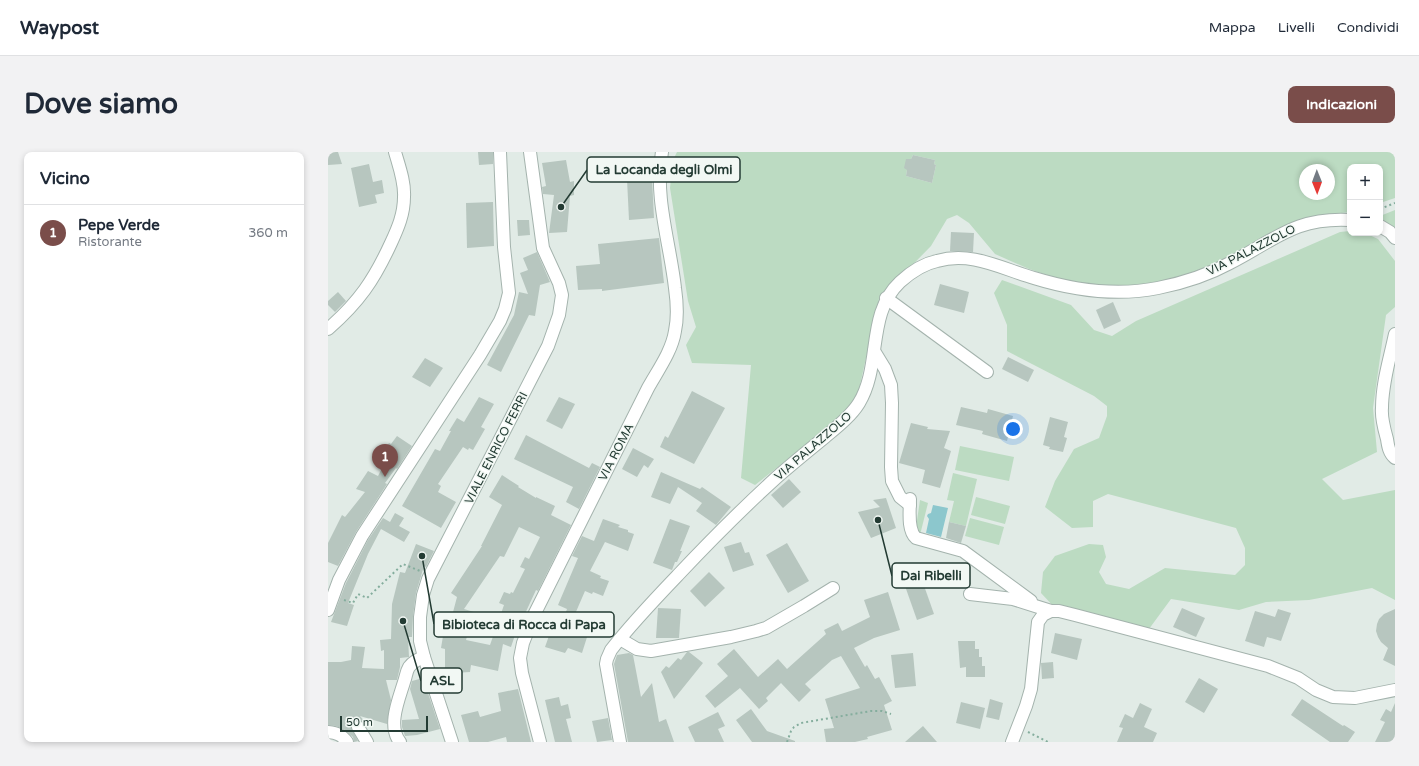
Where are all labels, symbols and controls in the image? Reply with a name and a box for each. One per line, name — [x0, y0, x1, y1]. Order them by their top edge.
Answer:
text: Waypost — [20, 17, 99, 39]
text: Mappa — [1209, 19, 1256, 36]
text: Livelli — [1278, 19, 1315, 36]
text: Condividi — [1337, 19, 1399, 36]
button: Indicazioni — [1288, 86, 1395, 123]
text: Dove siamo — [24, 87, 178, 121]
callout: La Locanda degli Olmi — [587, 157, 740, 182]
text: La Locanda degli Olmi — [595, 162, 733, 178]
north arrow — [1299, 164, 1335, 200]
map controls — [1347, 164, 1383, 236]
button: + — [1347, 164, 1383, 200]
text: Vicino — [40, 168, 90, 189]
button: − — [1347, 200, 1383, 236]
text: Pepe Verde — [78, 216, 160, 234]
street label: VIA PALAZZOLO — [1204, 221, 1298, 278]
text: 1 — [49, 225, 57, 241]
text: 360 m — [248, 225, 288, 241]
text: Ristorante — [78, 234, 142, 250]
street label: VIALE ENRICO FERRI — [462, 390, 530, 506]
street label: VIA PALAZZOLO — [772, 409, 855, 483]
your location — [1003, 419, 1023, 439]
street label: VIA ROMA — [596, 421, 636, 483]
pin: 1 — [372, 444, 398, 477]
callout: Dai Ribelli — [892, 563, 970, 588]
text: Dai Ribelli — [900, 568, 962, 584]
callout: Bibioteca di Rocca di Papa — [434, 612, 614, 637]
text: Bibioteca di Rocca di Papa — [442, 617, 606, 633]
callout: ASL — [421, 668, 462, 693]
text: ASL — [429, 673, 455, 689]
scale bar — [340, 714, 428, 733]
text: 50 m — [346, 716, 373, 729]

